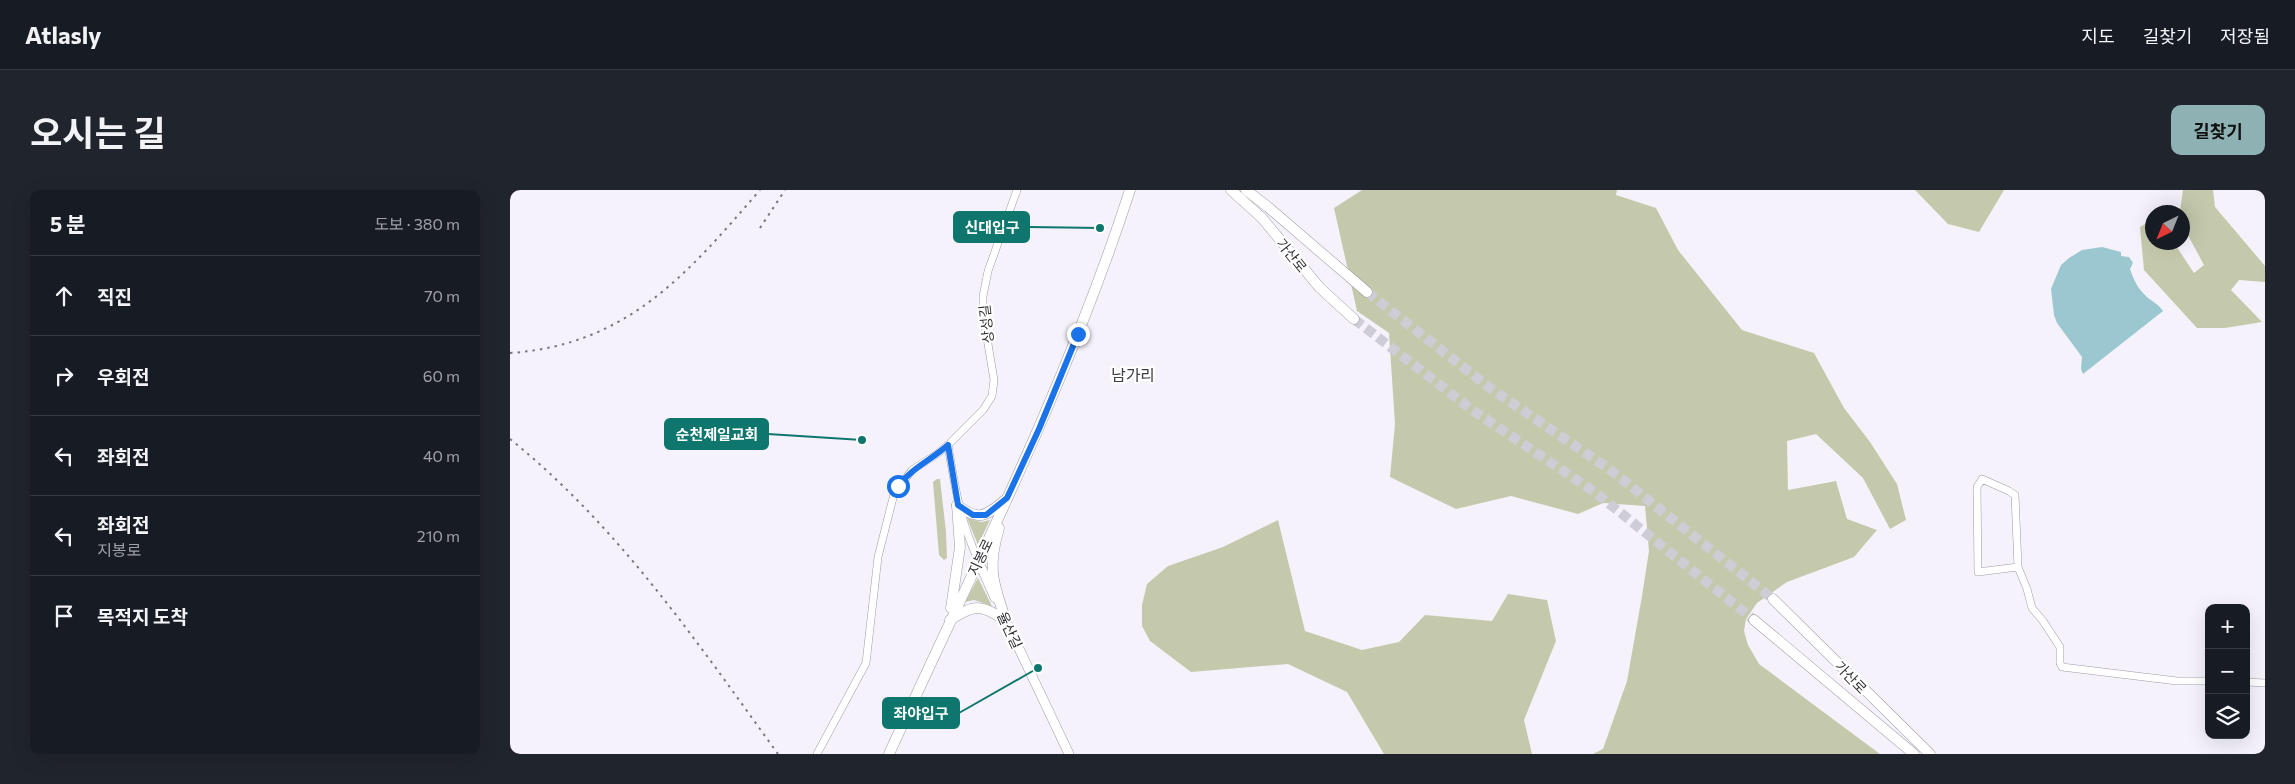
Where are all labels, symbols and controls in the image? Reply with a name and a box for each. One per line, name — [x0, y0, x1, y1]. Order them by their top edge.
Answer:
text: Atlasly — [25, 20, 102, 49]
text: 지도 — [2082, 25, 2115, 47]
text: 길찾기 — [2143, 25, 2192, 47]
text: 저장됨 — [2220, 25, 2270, 47]
button: 길찾기 — [2171, 105, 2265, 155]
text: 오시는 길 — [30, 110, 166, 153]
north arrow — [2145, 205, 2190, 250]
text: 5 분 — [50, 211, 86, 236]
callout: 신대입구 — [954, 212, 1029, 242]
text: 도보 · 380 m — [374, 214, 460, 233]
text: 신대입구 — [964, 218, 1020, 236]
street label: 가산로 — [1273, 235, 1311, 275]
icon: ahead — [50, 282, 78, 310]
text: 직진 — [97, 285, 132, 308]
text: 70 m — [424, 286, 460, 305]
street label: 상성길 — [976, 304, 996, 344]
route end — [1067, 323, 1090, 346]
icon: right — [50, 362, 78, 390]
text: 우회전 — [97, 365, 149, 388]
district label: 남가리 — [1111, 365, 1155, 384]
text: 60 m — [423, 366, 460, 385]
callout: 순천제일교회 — [665, 419, 768, 449]
text: 순천제일교회 — [676, 425, 758, 443]
icon: left — [50, 442, 78, 470]
text: 좌회전 — [97, 445, 149, 468]
text: 40 m — [423, 446, 460, 465]
route start — [887, 475, 910, 498]
text: 좌회전 — [97, 513, 149, 536]
icon: left — [50, 522, 78, 550]
text: 210 m — [417, 526, 460, 545]
street label: 지봉로 — [964, 536, 996, 578]
text: 지봉로 — [97, 540, 141, 559]
icon: arrive — [50, 602, 78, 630]
map controls — [2205, 604, 2250, 739]
button: + — [2205, 604, 2250, 649]
text: 목적지 도착 — [97, 605, 188, 628]
street label: 율산길 — [994, 609, 1026, 651]
button: − — [2205, 649, 2250, 694]
street label: 가산로 — [1831, 657, 1871, 697]
button: layers — [2205, 694, 2250, 739]
callout: 좌야입구 — [883, 698, 959, 728]
text: 좌야입구 — [893, 704, 949, 722]

